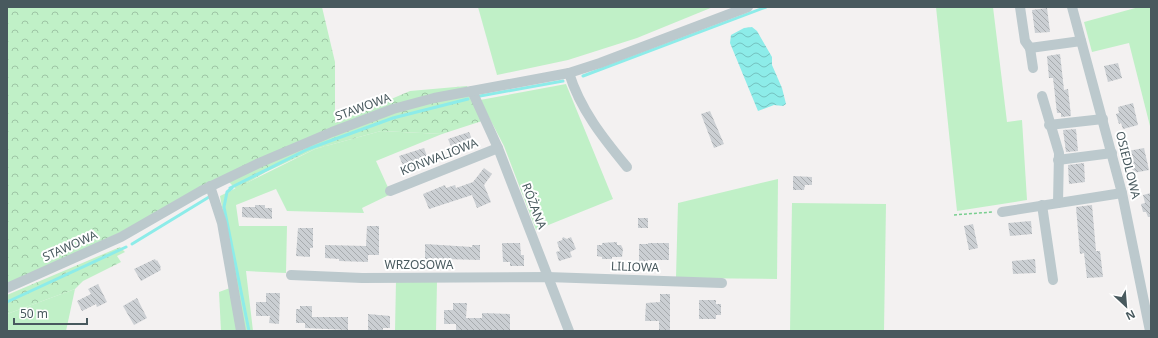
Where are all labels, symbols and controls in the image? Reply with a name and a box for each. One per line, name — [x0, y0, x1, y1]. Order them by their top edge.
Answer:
street label: STAWOWA — [333, 88, 393, 124]
street label: OSIEDLOWA — [1112, 129, 1145, 201]
street label: KONWALIOWA — [397, 134, 480, 179]
street label: RÓŻANA — [518, 180, 551, 232]
street label: STAWOWA — [40, 226, 100, 265]
street label: WRZOSOWA — [385, 256, 454, 273]
street label: LILIOWA — [611, 257, 660, 276]
north arrow — [1106, 286, 1146, 326]
scale bar — [14, 300, 87, 326]
text: 50 m — [20, 305, 48, 322]
text: N — [1123, 307, 1138, 324]

